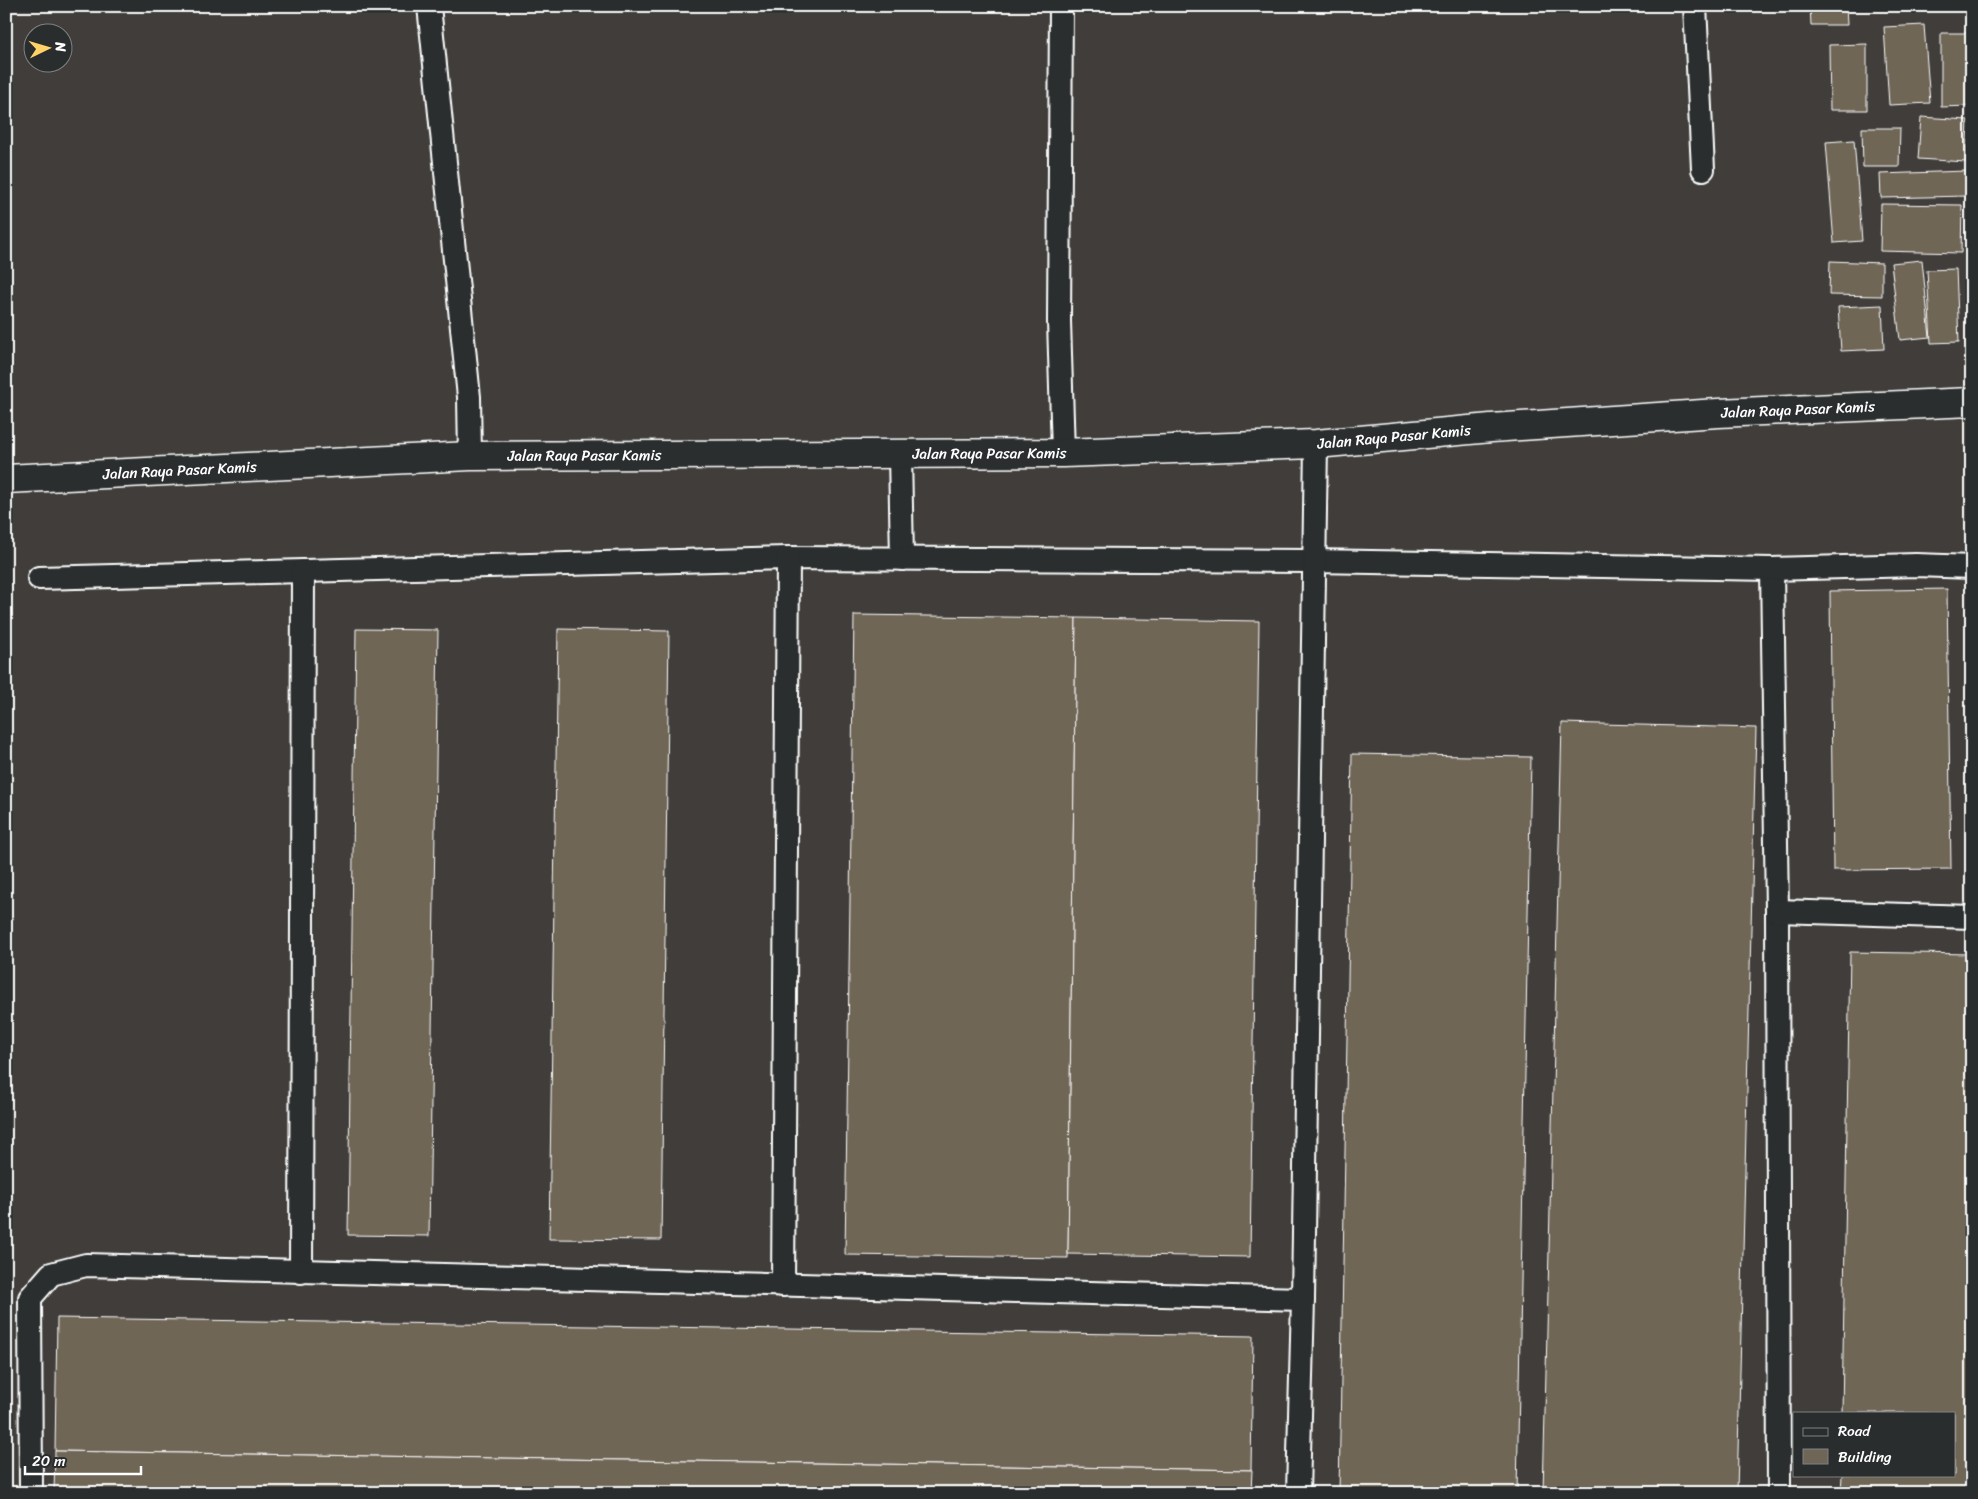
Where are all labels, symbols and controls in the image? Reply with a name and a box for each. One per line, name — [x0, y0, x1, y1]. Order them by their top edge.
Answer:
north arrow — [22, 22, 72, 72]
text: N — [47, 40, 73, 53]
street label: Jalan Raya Pasar Kamis — [1719, 393, 1876, 426]
street label: Jalan Raya Pasar Kamis — [1315, 417, 1472, 457]
street label: Jalan Raya Pasar Kamis — [911, 440, 1067, 467]
street label: Jalan Raya Pasar Kamis — [506, 442, 662, 469]
street label: Jalan Raya Pasar Kamis — [101, 454, 257, 487]
legend — [1793, 1412, 1956, 1476]
text: Road — [1838, 1418, 1871, 1444]
scale bar — [25, 1444, 141, 1476]
text: Building — [1838, 1444, 1892, 1470]
text: 20 m — [32, 1448, 66, 1474]

